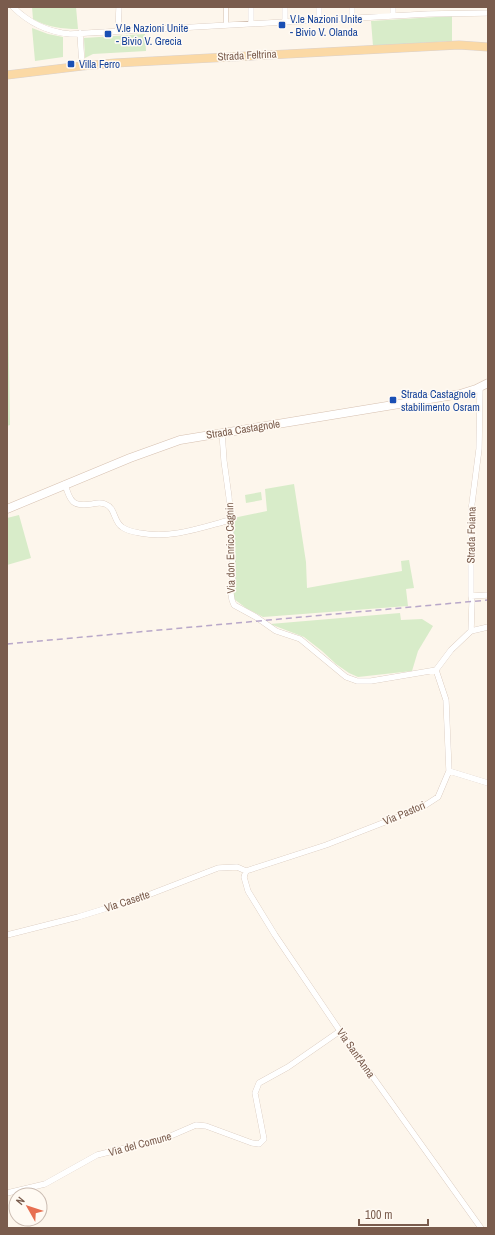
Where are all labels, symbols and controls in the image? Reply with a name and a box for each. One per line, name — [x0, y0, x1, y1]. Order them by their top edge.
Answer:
place label: V.le Nazioni Unite - Bivio V. Olanda — [290, 12, 362, 39]
marker: V.le Nazioni Unite - Bivio V. Olanda — [277, 20, 287, 30]
place label: V.le Nazioni Unite - Bivio V. Grecia — [116, 21, 188, 48]
marker: V.le Nazioni Unite - Bivio V. Grecia — [103, 29, 113, 39]
street label: Strada Feltrina — [217, 46, 277, 64]
place label: Villa Ferro — [79, 57, 120, 71]
marker: Villa Ferro — [66, 59, 76, 69]
place label: Strada Castagnole stabilimento Osram — [401, 387, 480, 414]
marker: Strada Castagnole stabilimento Osram — [388, 395, 398, 405]
street label: Strada Castagnole — [205, 416, 281, 442]
street label: Via don Enrico Cagnin — [222, 502, 238, 594]
street label: Strada Foiana — [464, 507, 478, 563]
street label: Via Pastori — [381, 798, 427, 828]
street label: Via Casette — [102, 887, 152, 915]
street label: Via Sant'Anna — [334, 1026, 378, 1080]
street label: Via del Comune — [107, 1129, 173, 1159]
north arrow — [8, 1187, 48, 1227]
text: N — [13, 1194, 28, 1208]
scale bar — [359, 1201, 428, 1227]
text: 100 m — [365, 1207, 392, 1223]

